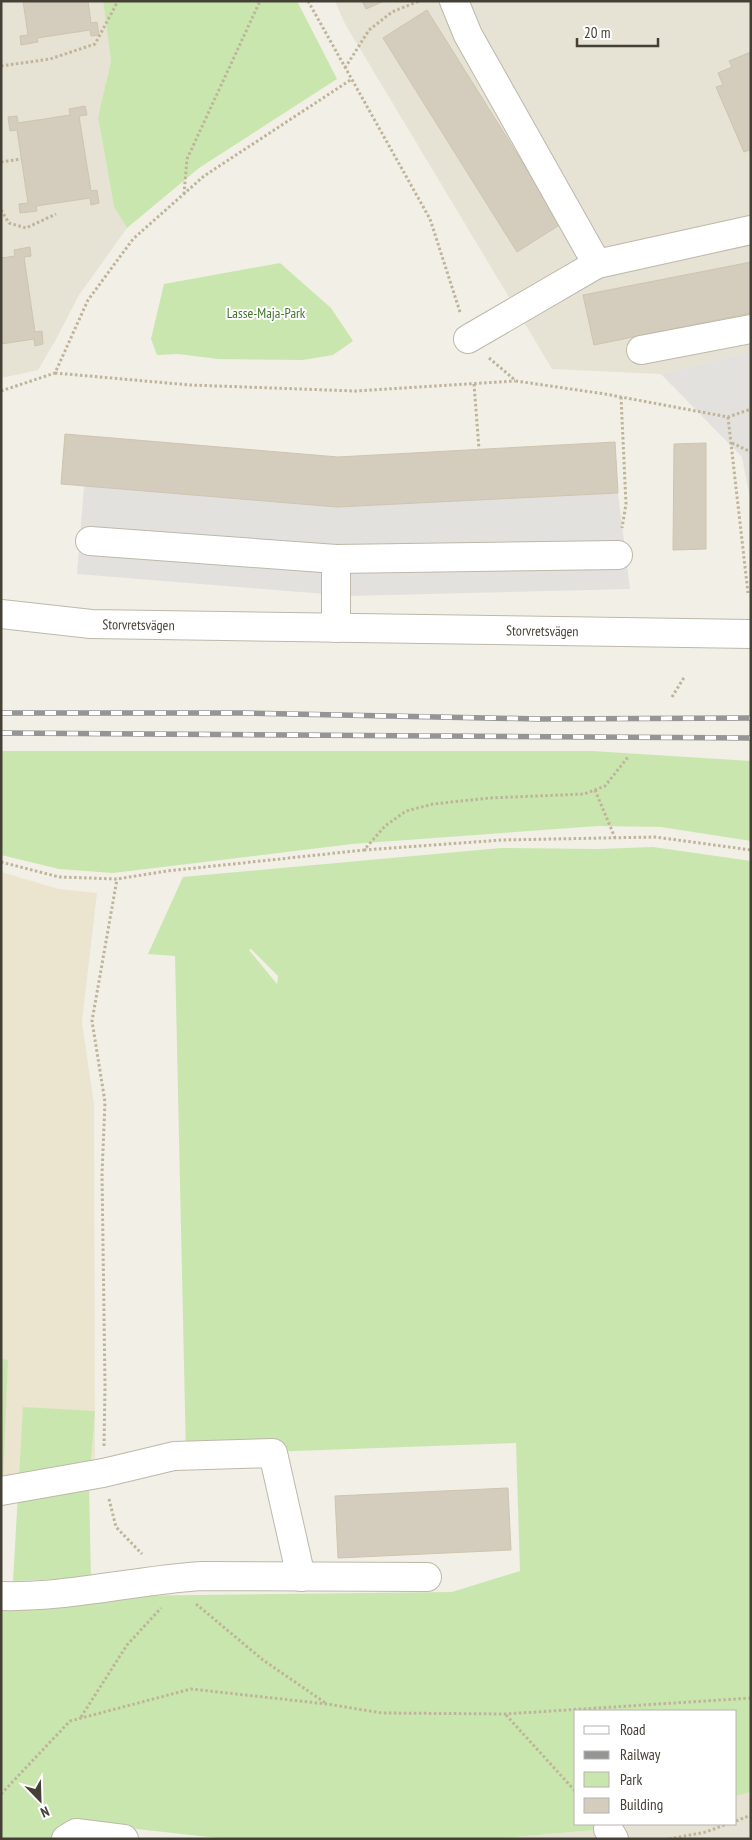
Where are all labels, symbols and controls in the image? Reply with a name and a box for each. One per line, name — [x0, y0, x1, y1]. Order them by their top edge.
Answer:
scale bar — [577, 15, 658, 47]
text: 20 m — [584, 23, 610, 42]
park label: Lasse-Maja-Park — [227, 304, 306, 322]
street label: Storvretsvägen — [102, 615, 175, 634]
street label: Storvretsvägen — [506, 621, 579, 640]
legend — [574, 1710, 737, 1825]
text: Road — [620, 1720, 646, 1739]
text: Railway — [620, 1745, 661, 1764]
text: Park — [620, 1770, 642, 1789]
north arrow — [15, 1775, 65, 1825]
text: Building — [620, 1795, 663, 1814]
text: N — [38, 1802, 52, 1822]

